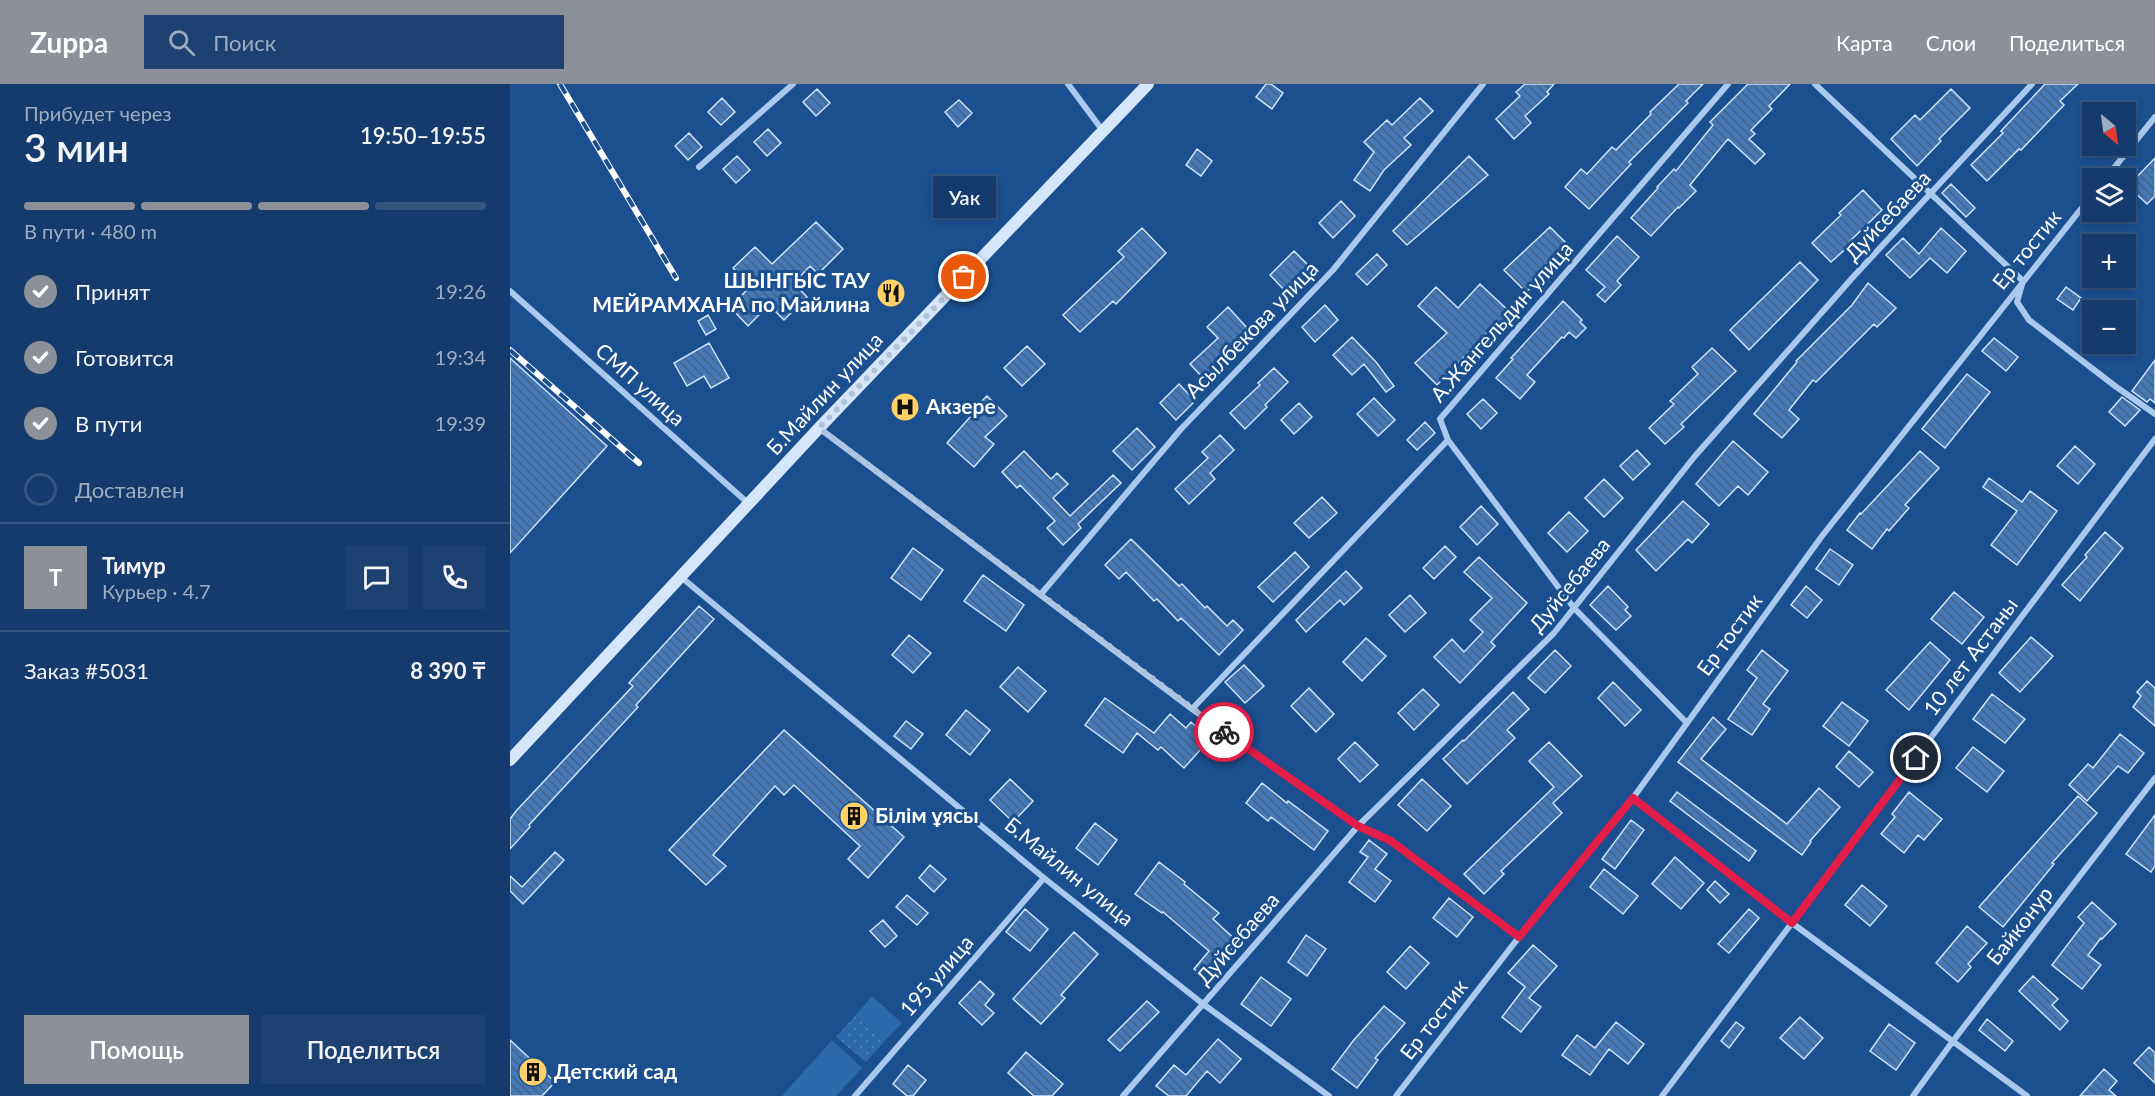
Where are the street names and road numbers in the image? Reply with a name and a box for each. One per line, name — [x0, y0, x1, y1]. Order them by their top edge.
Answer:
street label: Дуйсебаева — [1839, 165, 1935, 265]
street label: Ер тостик — [1986, 204, 2065, 294]
street label: А.Жангельдин улица — [1424, 236, 1577, 406]
street label: Асылбекова улица — [1179, 255, 1323, 403]
street label: Б.Майлин улица — [761, 326, 887, 460]
street label: СМП улица — [591, 337, 691, 431]
street label: Дуйсебаева — [1523, 532, 1614, 636]
street label: Ер тостик — [1691, 588, 1767, 680]
street label: 10 лет Астаны — [1917, 592, 2022, 720]
street label: Б.Майлин улица — [1000, 811, 1139, 930]
street label: Байконур — [1981, 881, 2057, 969]
street label: Дуйсебаева — [1190, 887, 1284, 989]
street label: 195 улица — [894, 929, 978, 1021]
street label: Ер тостик — [1394, 974, 1472, 1064]

